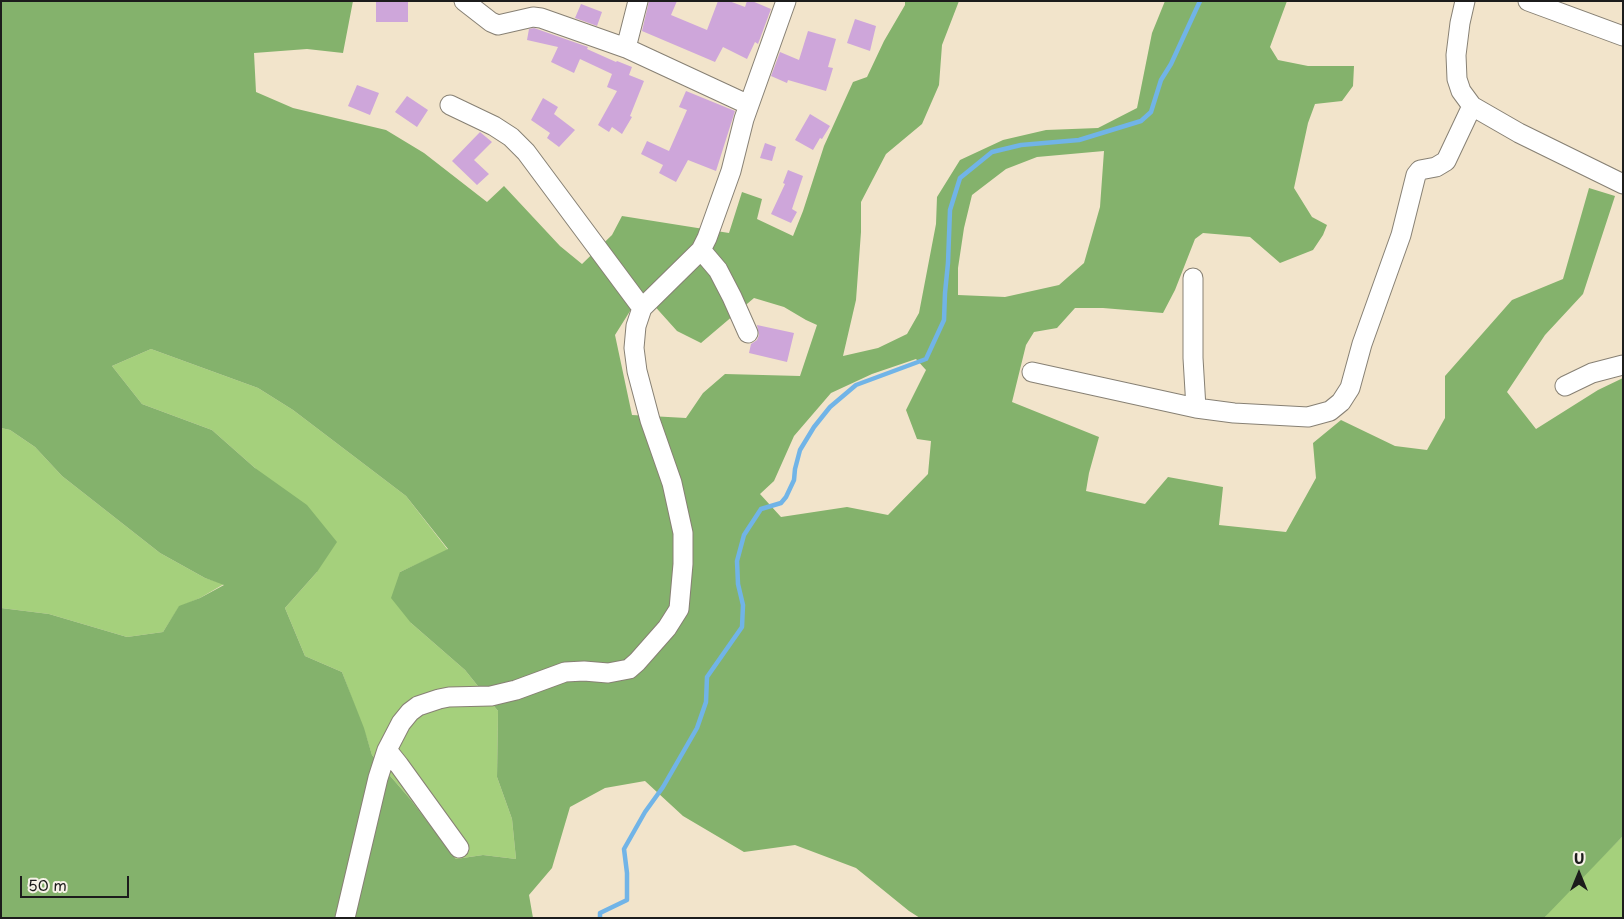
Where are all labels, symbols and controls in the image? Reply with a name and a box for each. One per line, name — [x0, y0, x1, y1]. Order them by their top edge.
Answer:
text: U — [1574, 848, 1584, 869]
north arrow — [1554, 849, 1604, 899]
scale bar — [22, 866, 131, 898]
text: 50 m — [28, 873, 67, 896]

